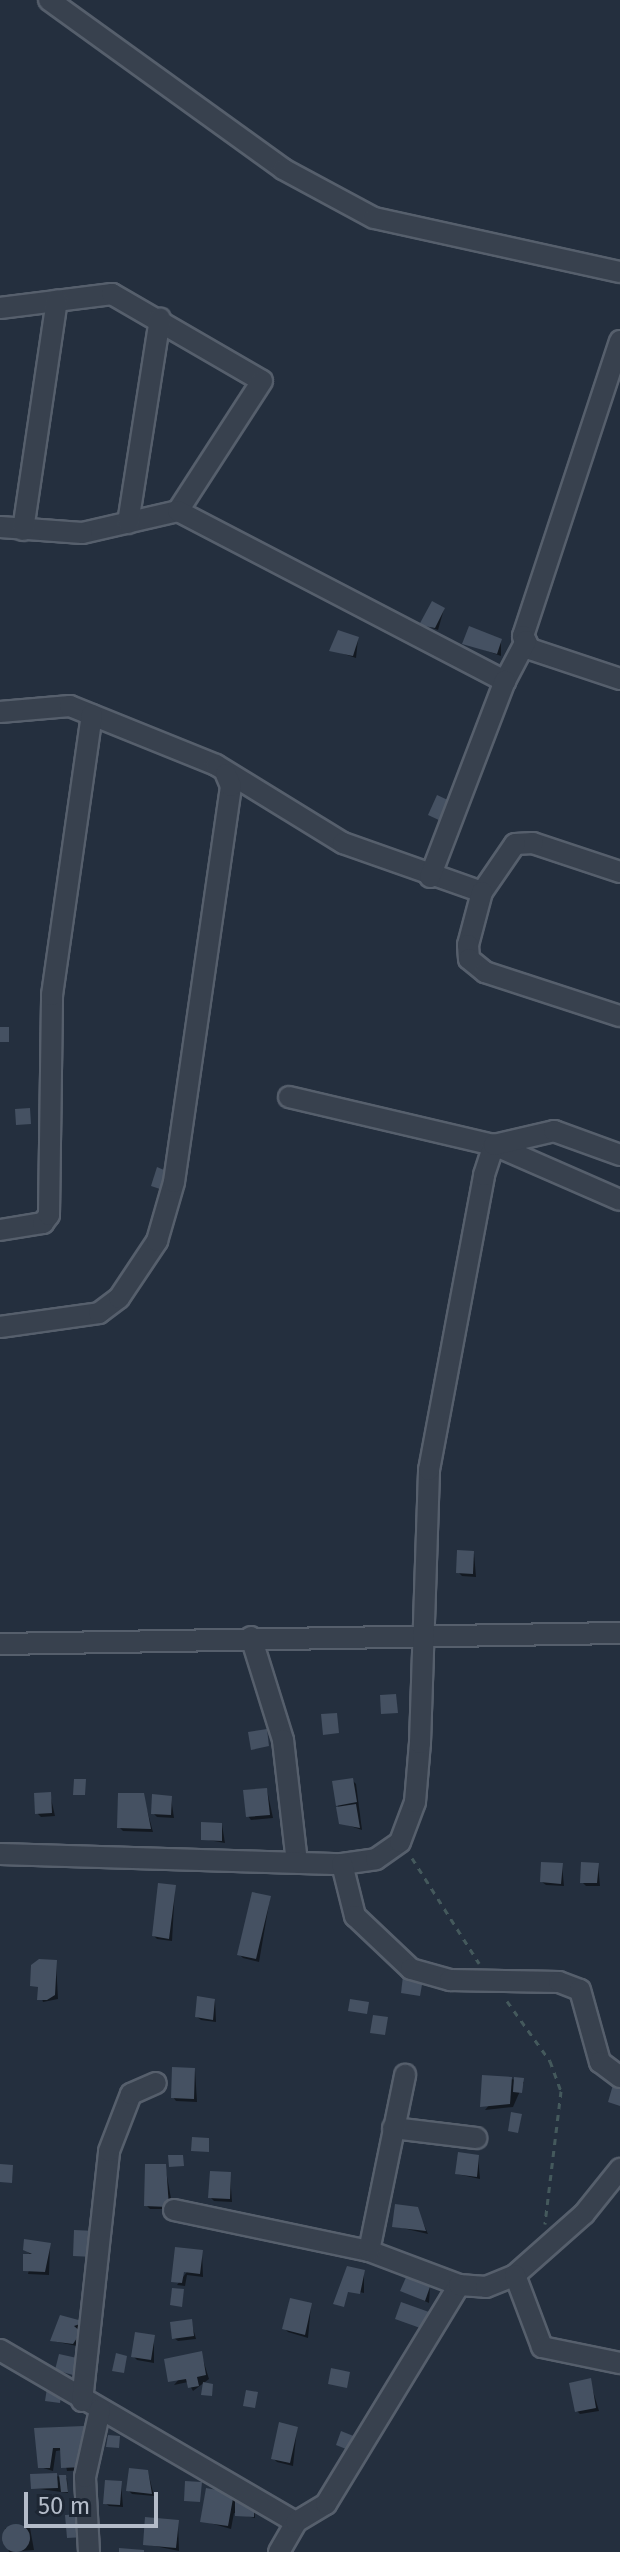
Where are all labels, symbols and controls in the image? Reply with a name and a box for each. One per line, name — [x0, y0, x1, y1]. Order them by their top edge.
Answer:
scale bar — [28, 2476, 162, 2526]
text: 50 m — [38, 2492, 90, 2520]

